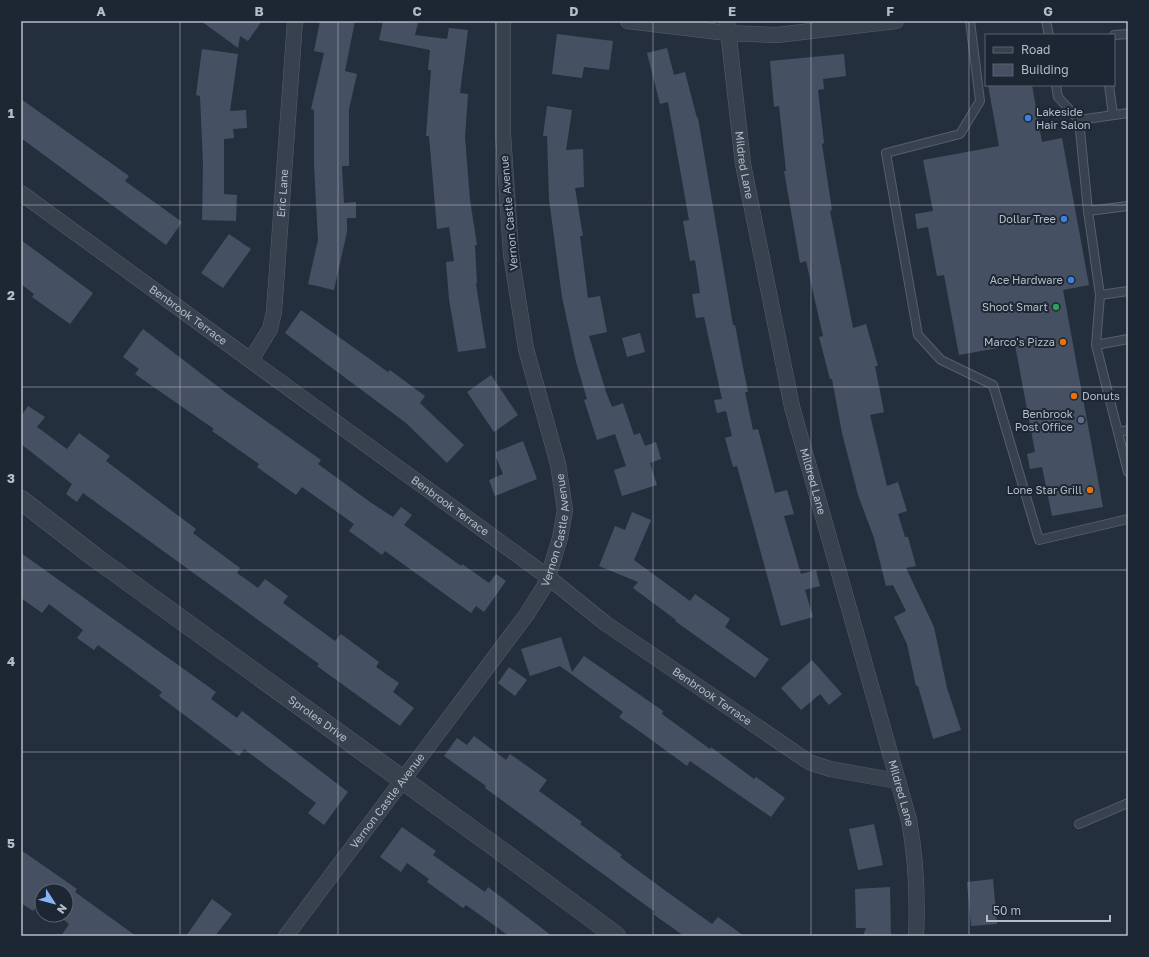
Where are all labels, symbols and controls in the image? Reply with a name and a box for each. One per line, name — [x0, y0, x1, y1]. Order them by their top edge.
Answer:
text: A — [96, 3, 106, 19]
text: B — [254, 3, 264, 19]
text: C — [412, 3, 422, 19]
text: D — [569, 3, 579, 19]
text: E — [728, 3, 736, 19]
text: F — [886, 3, 894, 19]
text: G — [1043, 3, 1053, 19]
legend — [985, 34, 1115, 86]
text: Road — [1021, 42, 1050, 57]
text: Building — [1021, 62, 1069, 77]
text: 1 — [8, 105, 15, 121]
place label: Lakeside Hair Salon — [1036, 105, 1091, 131]
marker: Lakeside Hair Salon — [1023, 113, 1033, 123]
street label: Mildred Lane — [733, 130, 757, 200]
street label: Vernon Castle Avenue — [497, 155, 520, 271]
street label: Eric Lane — [274, 168, 290, 218]
place label: Dollar Tree — [999, 212, 1056, 225]
marker: Dollar Tree — [1059, 214, 1069, 224]
place label: Ace Hardware — [990, 273, 1063, 286]
marker: Ace Hardware — [1066, 275, 1076, 285]
street label: Benbrook Terrace — [147, 282, 230, 347]
text: 2 — [7, 287, 15, 303]
place label: Shoot Smart — [982, 300, 1048, 313]
marker: Shoot Smart — [1051, 302, 1061, 312]
place label: Marco's Pizza — [984, 335, 1055, 348]
marker: Marco's Pizza — [1058, 337, 1068, 347]
place label: Donuts — [1082, 389, 1120, 402]
marker: Donuts — [1069, 391, 1079, 401]
place label: Benbrook Post Office — [1015, 407, 1073, 433]
marker: Benbrook Post Office — [1076, 415, 1086, 425]
street label: Mildred Lane — [798, 446, 829, 516]
text: 3 — [7, 470, 15, 486]
street label: Benbrook Terrace — [409, 473, 492, 538]
street label: Vernon Castle Avenue — [538, 473, 571, 588]
place label: Lone Star Grill — [1007, 483, 1082, 496]
marker: Lone Star Grill — [1085, 485, 1095, 495]
text: 4 — [7, 653, 15, 669]
street label: Benbrook Terrace — [670, 664, 755, 727]
street label: Sproles Drive — [286, 692, 351, 744]
street label: Vernon Castle Avenue — [347, 750, 427, 851]
street label: Mildred Lane — [886, 758, 917, 827]
text: 5 — [7, 835, 15, 851]
north arrow — [34, 883, 74, 923]
scale bar — [987, 897, 1110, 923]
text: N — [55, 902, 70, 916]
text: 50 m — [993, 903, 1021, 918]

